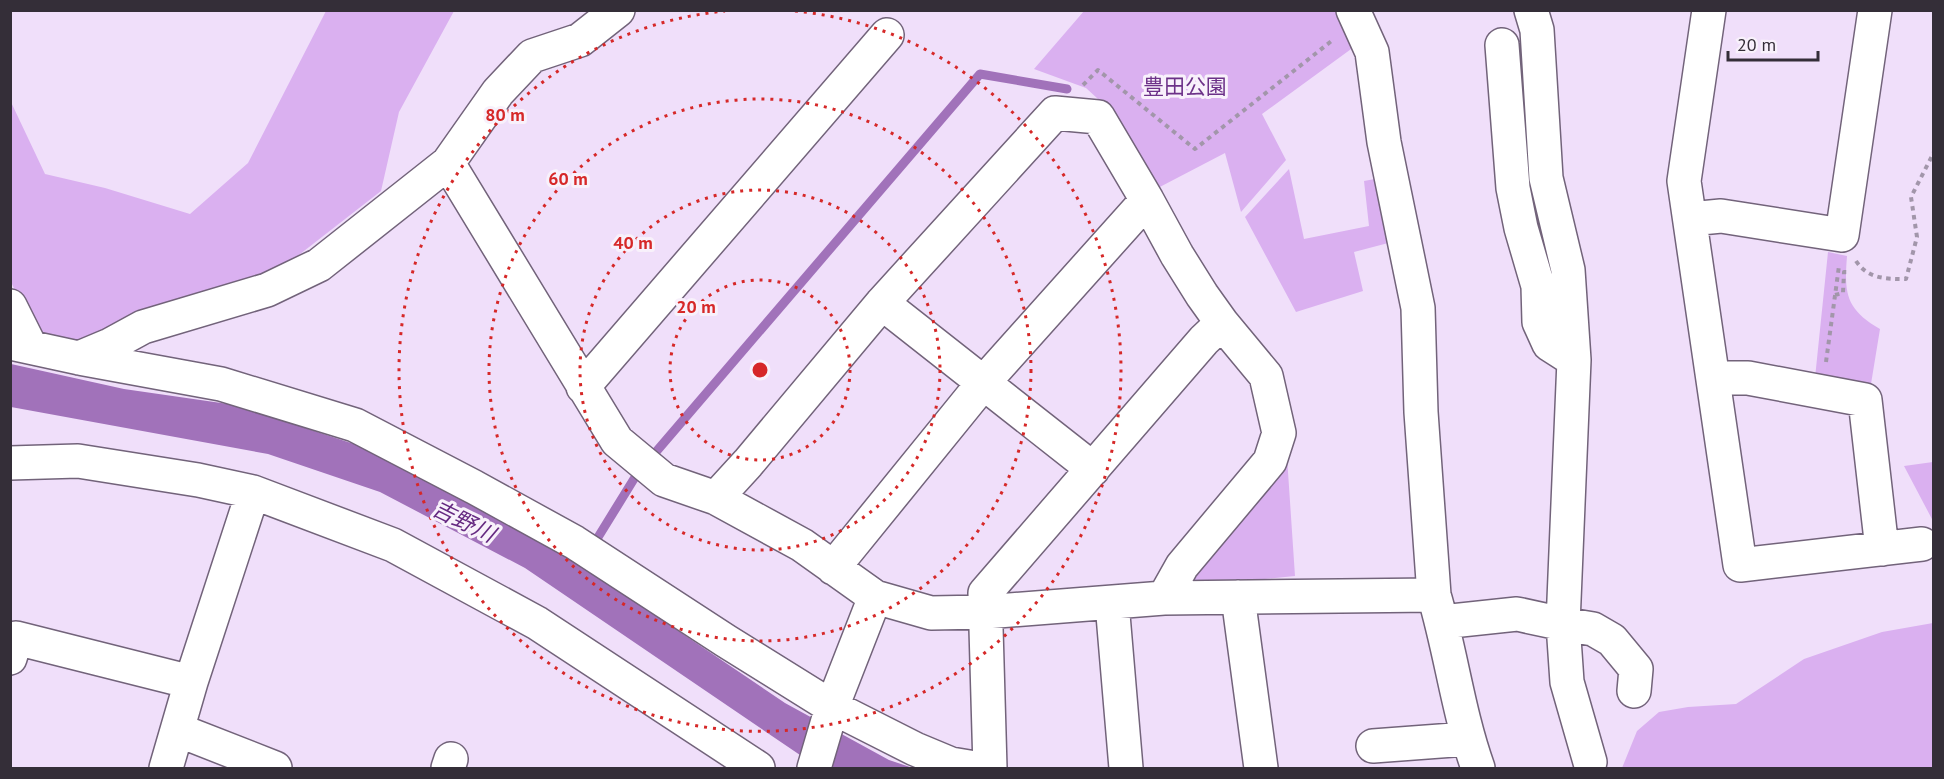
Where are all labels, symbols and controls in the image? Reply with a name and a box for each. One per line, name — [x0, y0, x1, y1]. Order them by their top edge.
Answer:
scale bar — [1728, 24, 1818, 62]
text: 20 m — [1737, 33, 1776, 56]
park label: 豊田公園 — [1143, 73, 1227, 100]
text: 80 m — [485, 103, 525, 126]
text: 60 m — [548, 167, 588, 190]
text: 40 m — [613, 231, 653, 254]
text: 20 m — [676, 295, 716, 318]
centre of rings — [750, 360, 770, 380]
water label: 吉野川 — [428, 494, 502, 549]

